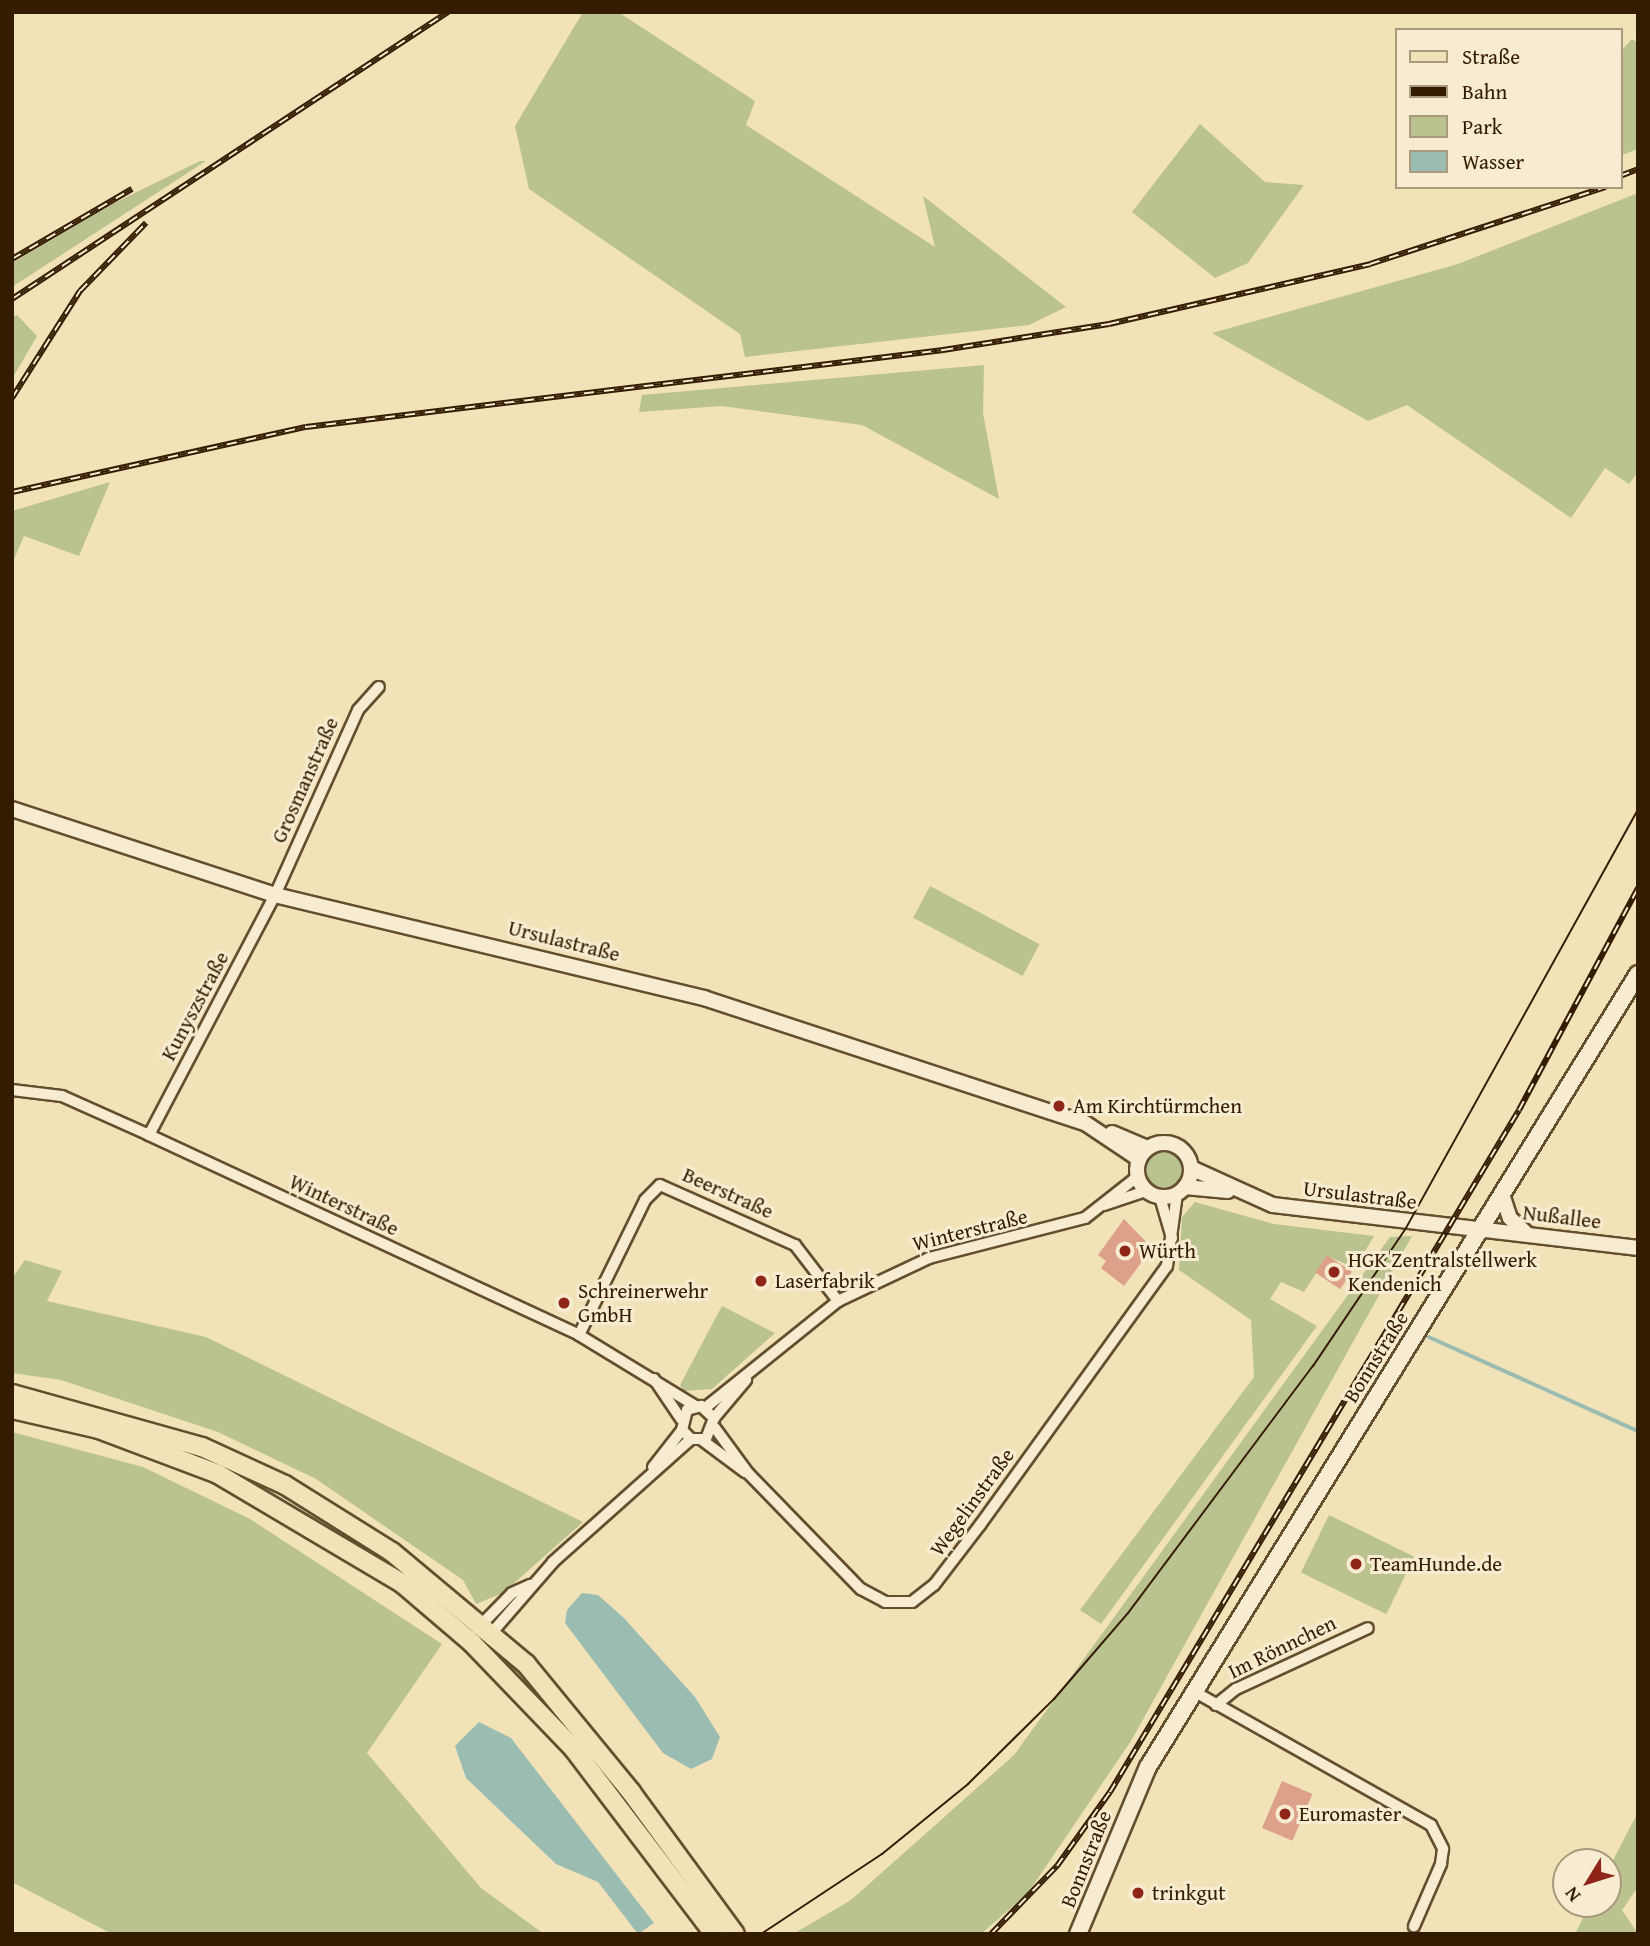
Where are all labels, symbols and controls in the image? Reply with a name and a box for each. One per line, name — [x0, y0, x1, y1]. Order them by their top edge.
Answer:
legend — [1394, 28, 1622, 189]
text: Straße — [1462, 41, 1520, 72]
text: Bahn — [1462, 76, 1507, 107]
text: Park — [1462, 111, 1503, 142]
text: Wasser — [1462, 146, 1524, 177]
street label: Grosmanstraße — [266, 713, 344, 847]
street label: Ursulastraße — [505, 915, 623, 967]
street label: Kunyszstraße — [156, 947, 234, 1065]
place label: Am Kirchtürmchen — [1073, 1093, 1242, 1119]
marker: Am Kirchtürmchen — [1051, 1098, 1067, 1114]
street label: Beerstraße — [679, 1162, 777, 1224]
street label: Winterstraße — [285, 1169, 403, 1241]
street label: Ursulastraße — [1302, 1176, 1418, 1214]
street label: Nußallee — [1521, 1200, 1603, 1234]
street label: Winterstraße — [910, 1204, 1030, 1256]
place label: Würth — [1139, 1238, 1196, 1264]
marker: Würth — [1117, 1243, 1133, 1259]
place label: HGK Zentralstellwerk Kendenich — [1348, 1247, 1537, 1297]
marker: HGK Zentralstellwerk Kendenich — [1326, 1264, 1342, 1280]
place label: Laserfabrik — [775, 1268, 875, 1294]
marker: Laserfabrik — [753, 1273, 769, 1289]
place label: Schreinerwehr GmbH — [578, 1278, 708, 1328]
marker: Schreinerwehr GmbH — [556, 1295, 572, 1311]
street label: Bonnstraße — [1338, 1307, 1414, 1407]
street label: Wegelinstraße — [924, 1443, 1020, 1561]
place label: TeamHunde.de — [1370, 1551, 1502, 1577]
marker: TeamHunde.de — [1348, 1556, 1364, 1572]
street label: Im Rönnchen — [1224, 1610, 1340, 1684]
place label: Euromaster — [1299, 1801, 1401, 1827]
marker: Euromaster — [1277, 1806, 1293, 1822]
street label: Bonnstraße — [1055, 1807, 1117, 1911]
north arrow — [1552, 1848, 1622, 1918]
place label: trinkgut — [1152, 1880, 1226, 1906]
text: N — [1557, 1881, 1587, 1908]
marker: trinkgut — [1130, 1885, 1146, 1901]

